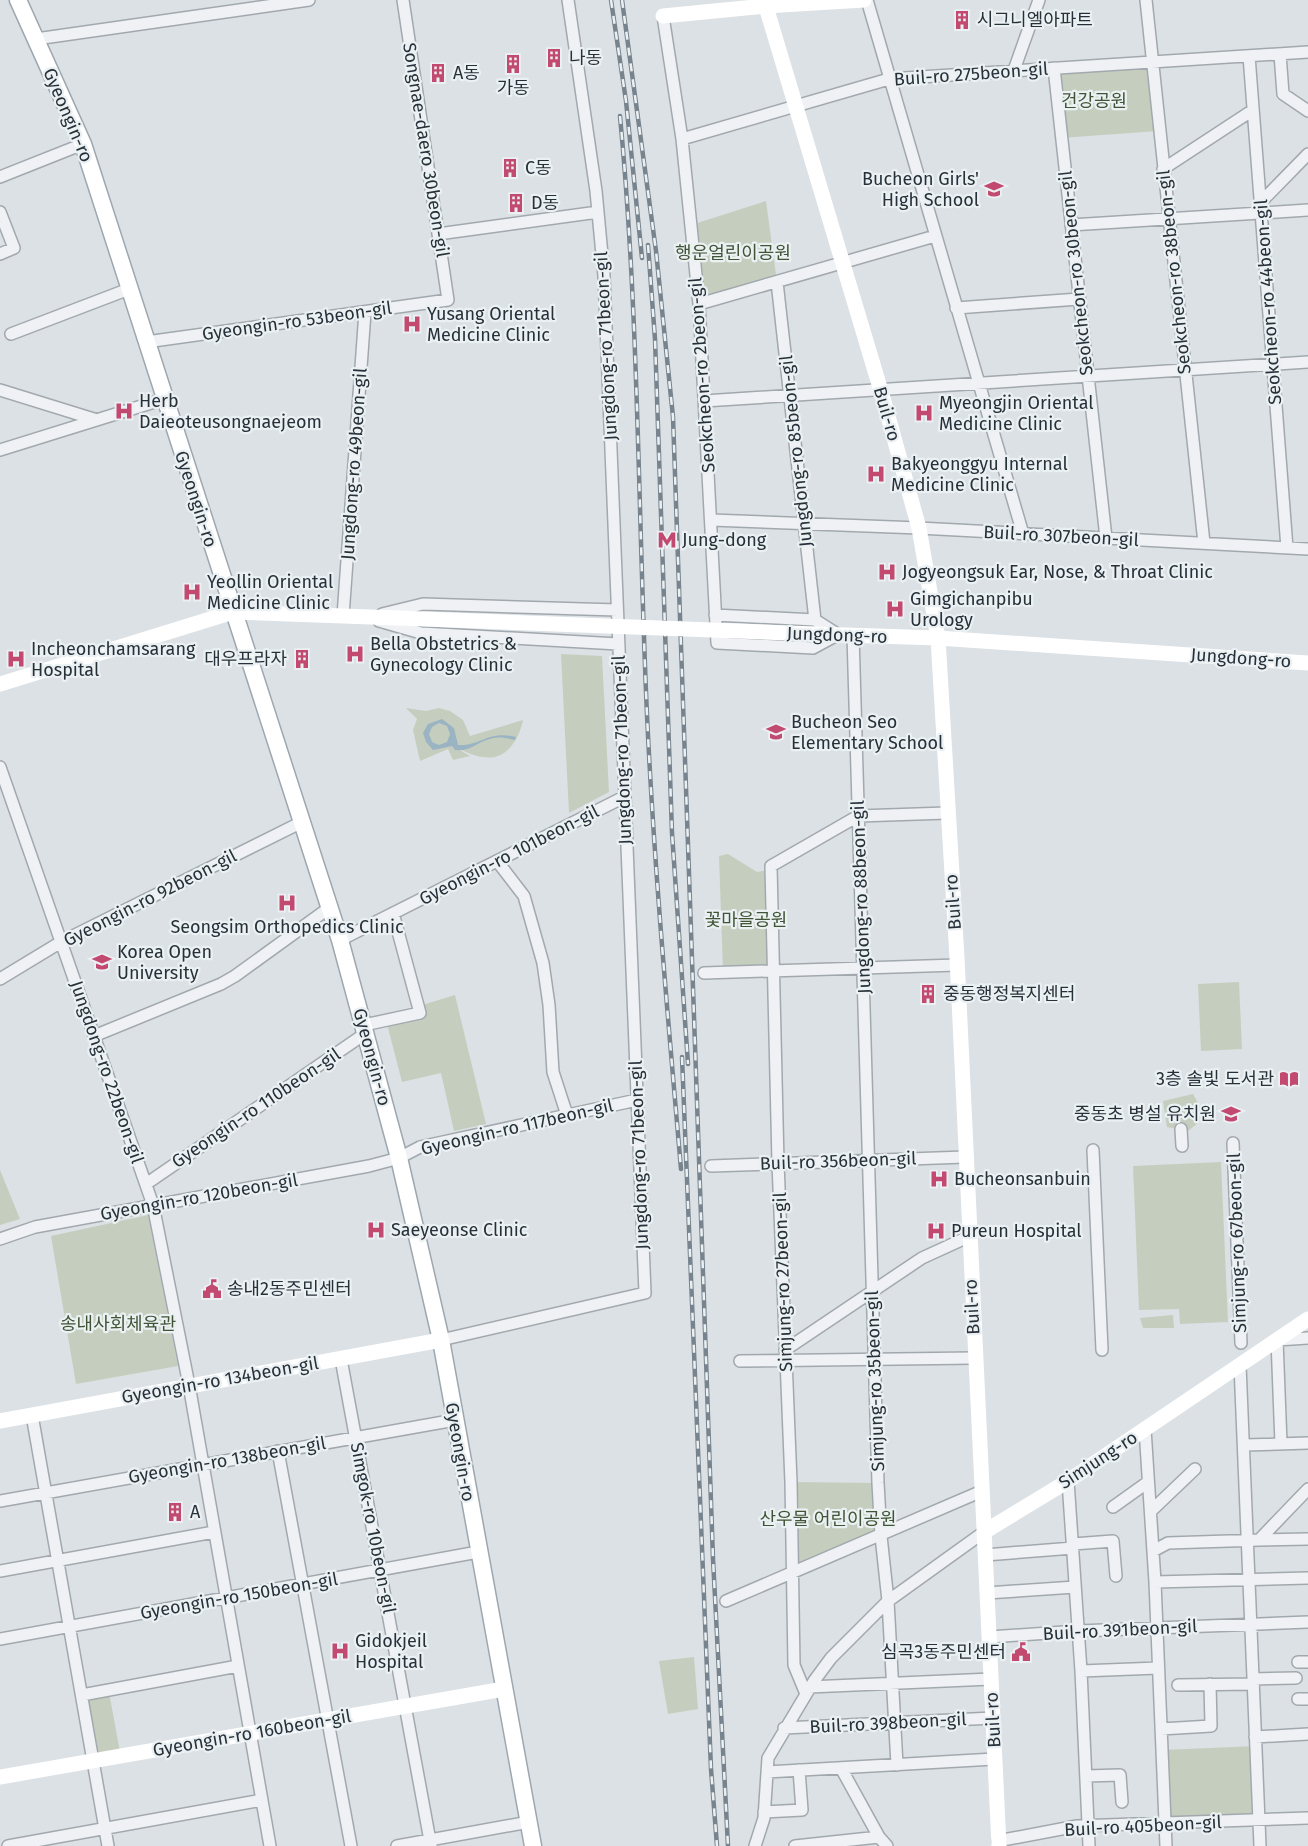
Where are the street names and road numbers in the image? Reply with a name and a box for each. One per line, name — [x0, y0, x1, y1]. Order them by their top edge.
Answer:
street label: Songnae-daero 30beon-gil — [398, 41, 454, 259]
street label: Buil-ro 275beon-gil — [893, 58, 1049, 90]
street label: Gyeongin-ro — [38, 65, 98, 165]
street label: Seokcheon-ro 38beon-gil — [1152, 169, 1196, 375]
street label: Seokcheon-ro 30beon-gil — [1054, 170, 1098, 376]
street label: Seokcheon-ro 44beon-gil — [1250, 199, 1286, 405]
street label: Jungdong-ro 71beon-gil — [590, 251, 622, 441]
street label: Seokcheon-ro 2beon-gil — [684, 277, 720, 473]
street label: Gyeongin-ro 53beon-gil — [201, 297, 393, 345]
street label: Jungdong-ro 85beon-gil — [775, 354, 817, 548]
street label: Jungdong-ro 49beon-gil — [336, 367, 372, 561]
street label: Buil-ro — [869, 384, 905, 444]
street label: Gyeongin-ro — [170, 448, 222, 550]
street label: Buil-ro 307beon-gil — [983, 521, 1139, 551]
street label: Jungdong-ro — [786, 622, 888, 648]
street label: Jungdong-ro — [1190, 644, 1292, 672]
street label: Jungdong-ro 71beon-gil — [608, 655, 636, 845]
street label: Gyeongin-ro 101beon-gil — [416, 800, 602, 910]
street label: Jungdong-ro 88beon-gil — [847, 800, 875, 994]
street label: Gyeongin-ro 92beon-gil — [60, 845, 240, 951]
street label: Buil-ro — [940, 873, 966, 931]
street label: Jungdong-ro 22beon-gil — [65, 978, 149, 1166]
street label: Gyeongin-ro — [348, 1006, 396, 1108]
street label: Gyeongin-ro 110beon-gil — [167, 1043, 345, 1173]
street label: Jungdong-ro 71beon-gil — [625, 1060, 653, 1250]
street label: Gyeongin-ro 117beon-gil — [419, 1094, 615, 1160]
street label: Buil-ro 356beon-gil — [759, 1147, 917, 1175]
street label: Simjung-ro 67beon-gil — [1223, 1153, 1251, 1333]
street label: Gyeongin-ro 120beon-gil — [99, 1169, 299, 1225]
street label: Simjung-ro 27beon-gil — [769, 1192, 797, 1372]
street label: Buil-ro — [960, 1279, 984, 1335]
street label: Simjung-ro 35beon-gil — [861, 1290, 889, 1472]
street label: Gyeongin-ro 134beon-gil — [120, 1352, 320, 1408]
street label: Gyeongin-ro — [440, 1401, 480, 1503]
street label: Simjung-ro — [1054, 1426, 1142, 1494]
street label: Gyeongin-ro 138beon-gil — [127, 1432, 327, 1488]
street label: Simgok-ro 10beon-gil — [346, 1441, 400, 1615]
street label: Gyeongin-ro 150beon-gil — [138, 1568, 340, 1624]
street label: Buil-ro 391beon-gil — [1042, 1615, 1198, 1645]
street label: Buil-ro — [981, 1692, 1005, 1748]
street label: Gyeongin-ro 160beon-gil — [151, 1705, 353, 1761]
street label: Buil-ro 398beon-gil — [809, 1708, 967, 1738]
street label: Buil-ro 405beon-gil — [1064, 1811, 1222, 1841]

